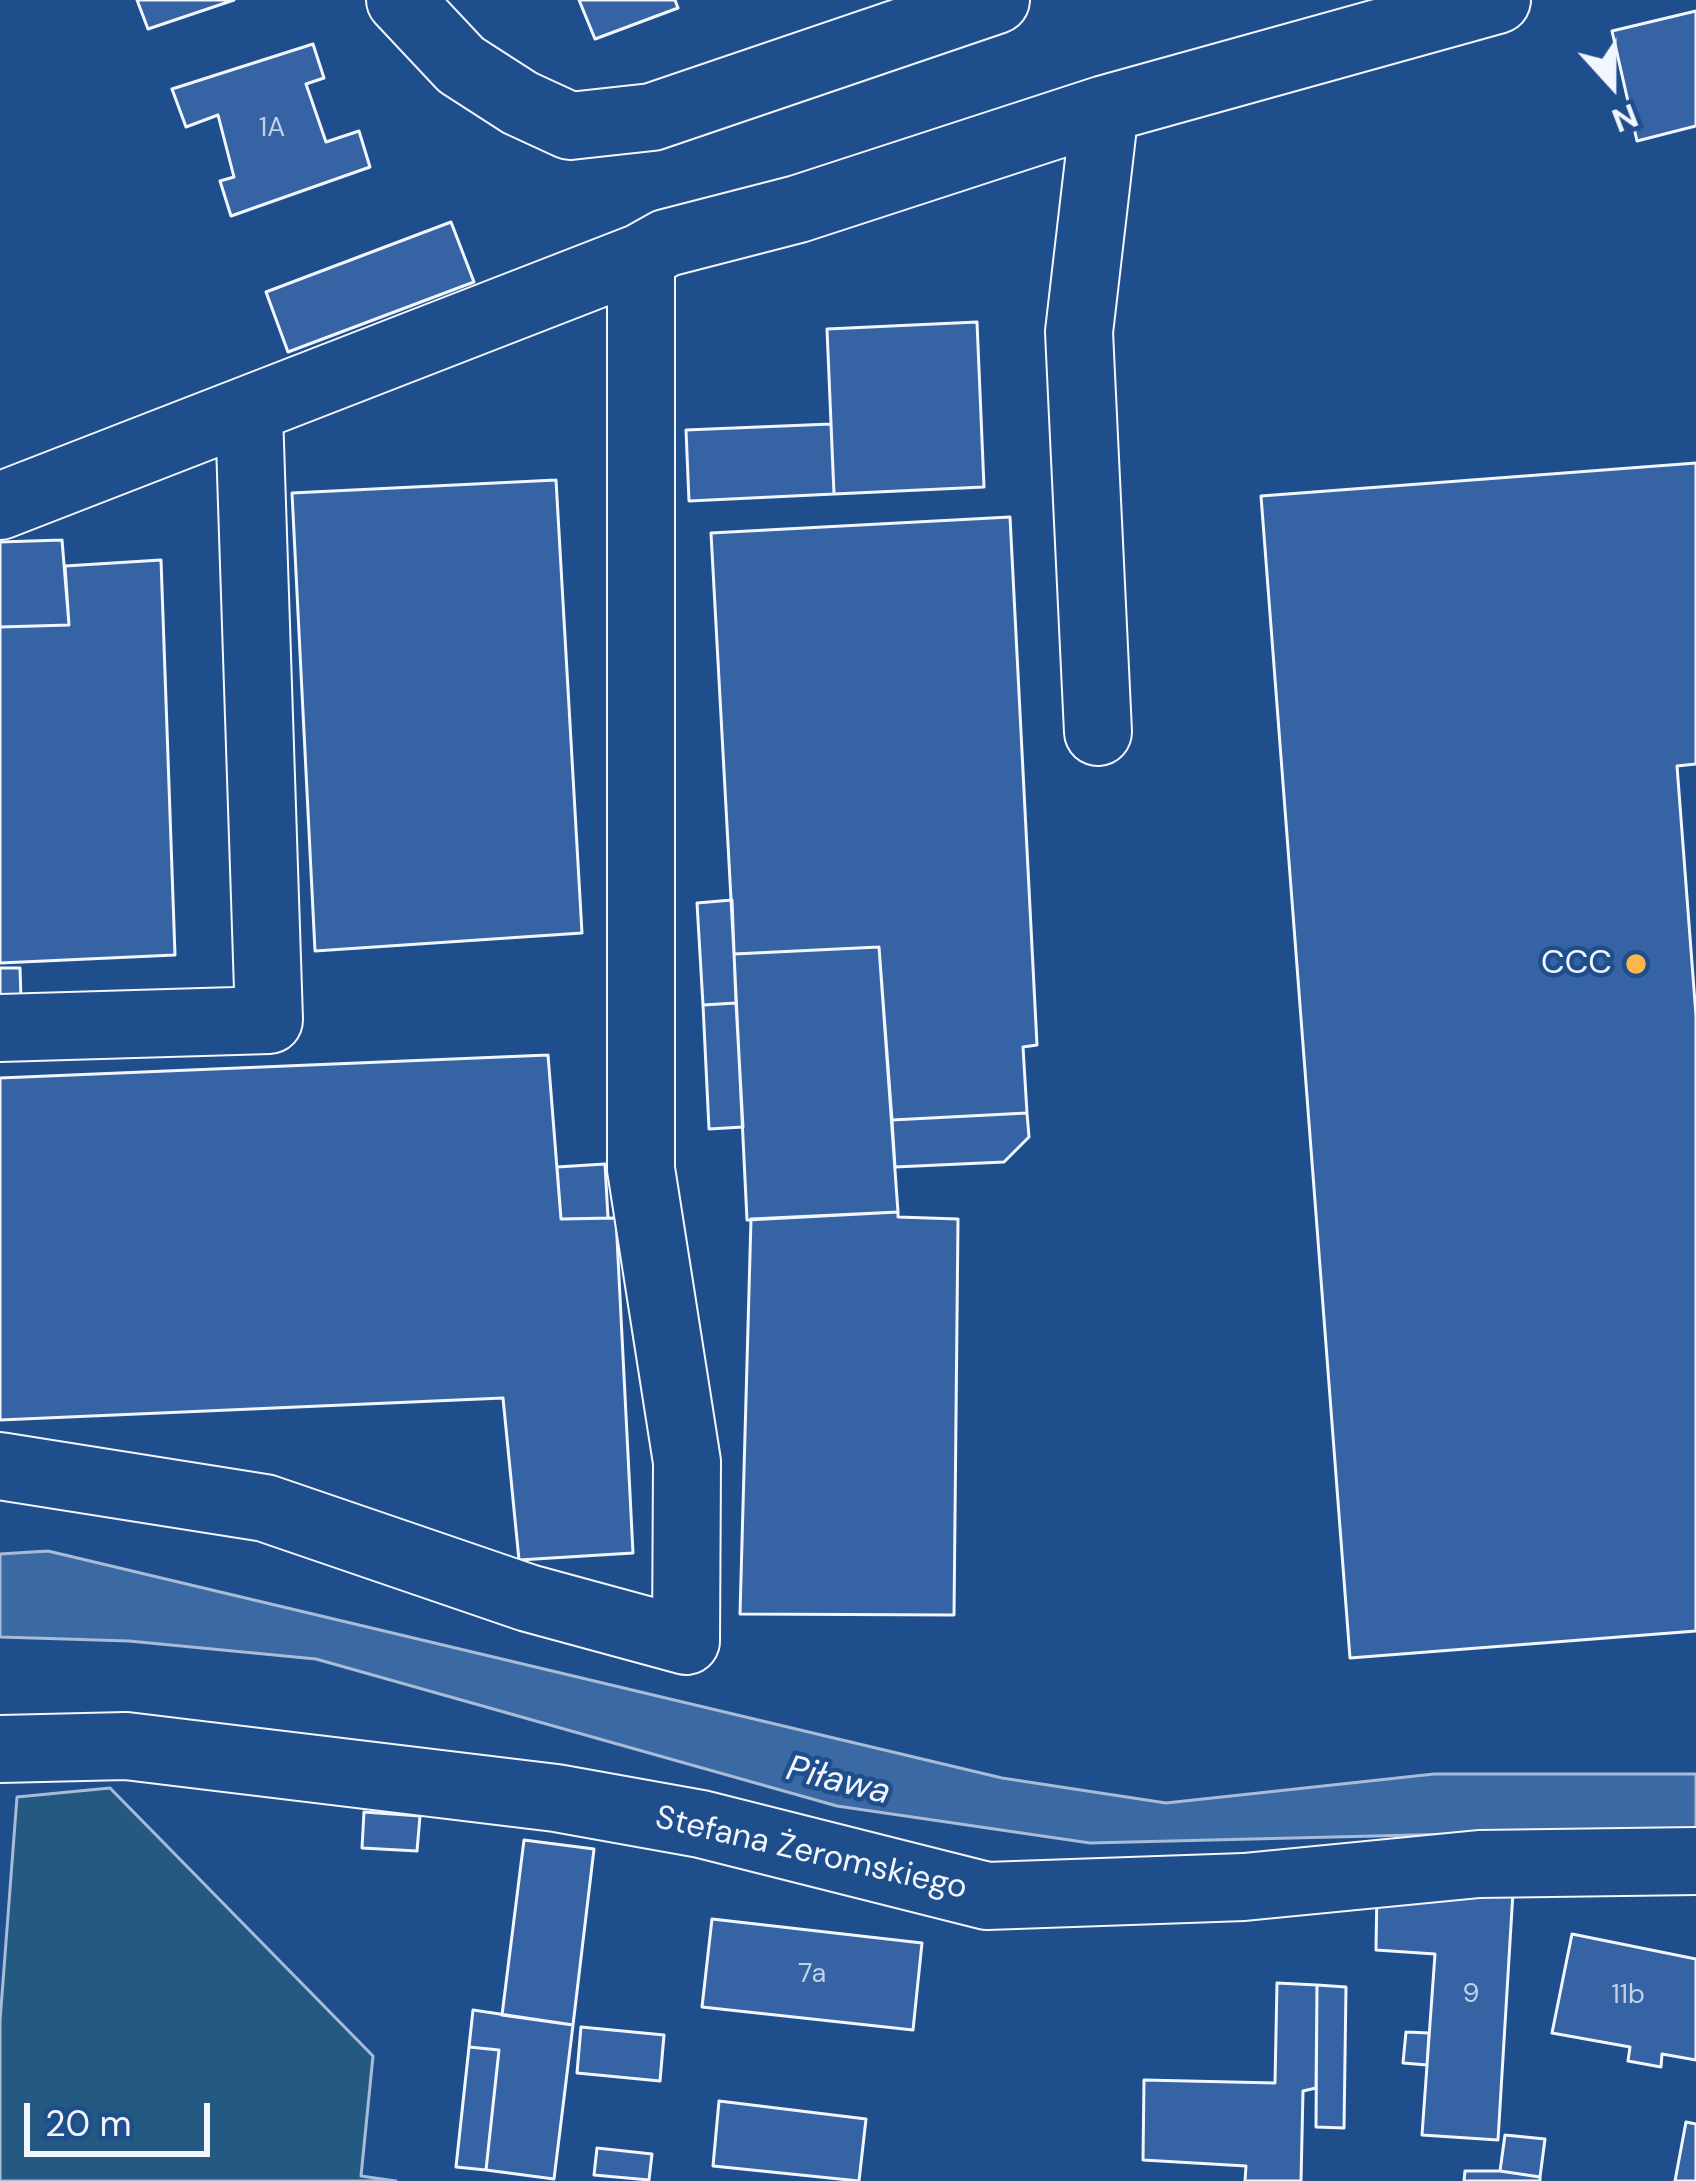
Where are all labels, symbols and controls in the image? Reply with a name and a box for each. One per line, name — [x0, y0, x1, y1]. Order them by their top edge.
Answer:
north arrow — [1552, 24, 1672, 144]
text: N — [1606, 94, 1644, 142]
house number: 1A — [259, 113, 285, 145]
place label: CCC — [1541, 944, 1612, 984]
marker: CCC — [1623, 951, 1649, 977]
water label: Piława — [782, 1748, 894, 1816]
street label: Stefana Żeromskiego — [651, 1799, 971, 1909]
house number: 7a — [798, 1959, 826, 1991]
house number: 9 — [1463, 1979, 1479, 2011]
house number: 11b — [1611, 1980, 1645, 2012]
scale bar — [30, 2079, 216, 2153]
text: 20 m — [45, 2100, 132, 2147]

